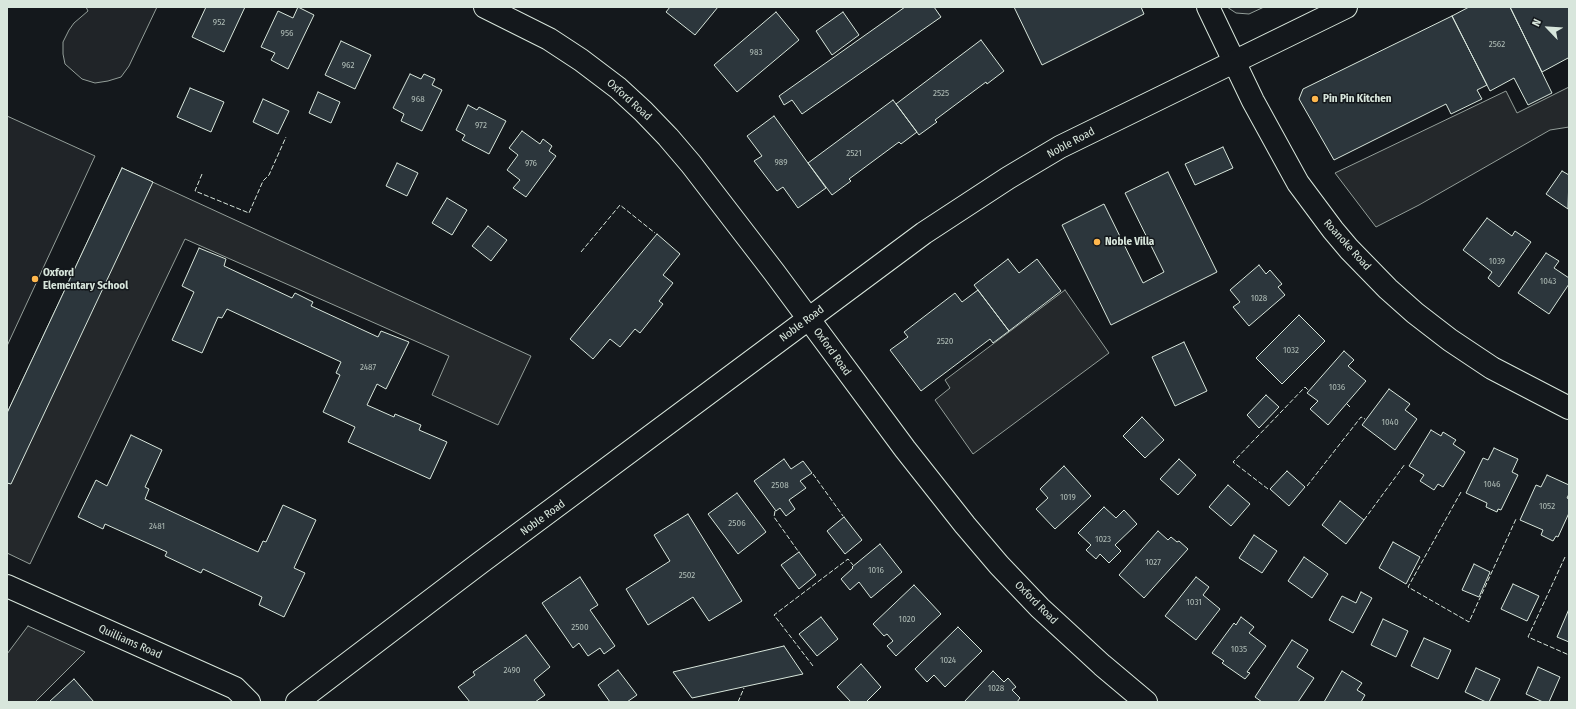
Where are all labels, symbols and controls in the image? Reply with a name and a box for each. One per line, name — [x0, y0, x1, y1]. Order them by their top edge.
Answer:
north arrow — [1528, 8, 1568, 48]
house number: 952 — [213, 17, 225, 27]
text: N — [1529, 17, 1544, 28]
house number: 956 — [281, 28, 293, 38]
house number: 2562 — [1489, 39, 1505, 49]
house number: 983 — [750, 47, 762, 57]
house number: 962 — [342, 60, 354, 70]
street label: Oxford Road — [604, 77, 654, 123]
house number: 2525 — [933, 88, 949, 98]
place label: Pin Pin Kitchen — [1323, 92, 1392, 106]
house number: 968 — [411, 94, 425, 104]
marker: Pin Pin Kitchen — [1310, 94, 1320, 104]
house number: 972 — [475, 120, 487, 130]
street label: Noble Road — [1045, 125, 1097, 161]
house number: 2521 — [846, 148, 862, 158]
house number: 989 — [774, 157, 788, 167]
house number: 976 — [525, 158, 537, 168]
street label: Roanoke Road — [1321, 217, 1373, 273]
place label: Noble Villa — [1105, 235, 1154, 249]
marker: Noble Villa — [1092, 237, 1102, 247]
house number: 1039 — [1489, 256, 1505, 266]
place label: Oxford Elementary School — [43, 266, 128, 292]
marker: Oxford Elementary School — [30, 274, 40, 284]
house number: 1043 — [1540, 276, 1556, 286]
house number: 1028 — [1251, 293, 1267, 303]
street label: Noble Road — [777, 303, 827, 345]
street label: Oxford Road — [810, 326, 854, 378]
house number: 2520 — [937, 336, 953, 346]
house number: 1032 — [1283, 345, 1299, 355]
house number: 2487 — [360, 362, 376, 372]
house number: 1036 — [1329, 382, 1345, 392]
house number: 1040 — [1381, 417, 1399, 427]
house number: 1046 — [1483, 479, 1501, 489]
house number: 2508 — [771, 480, 789, 490]
house number: 1019 — [1060, 492, 1076, 502]
street label: Noble Road — [518, 497, 568, 539]
house number: 1052 — [1539, 501, 1555, 511]
house number: 2506 — [728, 518, 746, 528]
house number: 2481 — [149, 521, 165, 531]
house number: 1023 — [1095, 534, 1111, 544]
house number: 1027 — [1145, 557, 1161, 567]
house number: 1016 — [868, 565, 884, 575]
house number: 2502 — [679, 570, 695, 580]
street label: Oxford Road — [1012, 579, 1060, 627]
house number: 1031 — [1186, 597, 1202, 607]
house number: 1020 — [899, 614, 915, 624]
street label: Quilliams Road — [96, 622, 164, 662]
house number: 2500 — [571, 622, 589, 632]
house number: 1035 — [1231, 644, 1247, 654]
house number: 1024 — [940, 655, 956, 665]
house number: 2490 — [503, 665, 521, 675]
house number: 1028 — [988, 683, 1004, 693]

